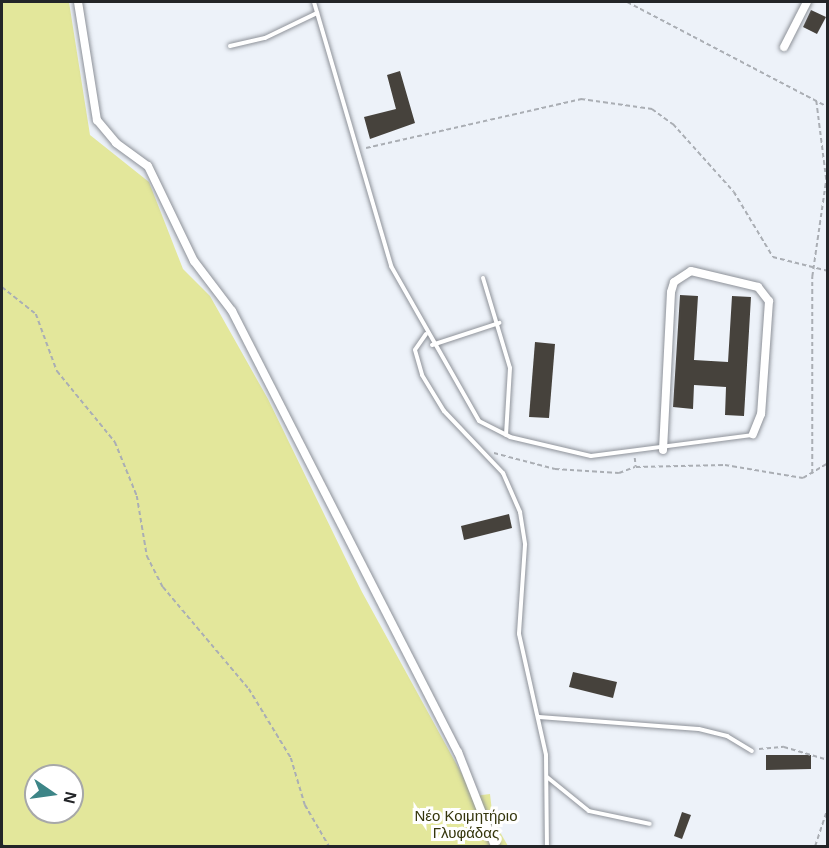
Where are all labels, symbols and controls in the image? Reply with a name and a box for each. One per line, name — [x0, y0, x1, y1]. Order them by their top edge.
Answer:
north arrow — [24, 764, 84, 824]
text: N — [60, 790, 80, 805]
park label: Νέο Κοιμητήριο Γλυφάδας — [415, 806, 517, 841]

